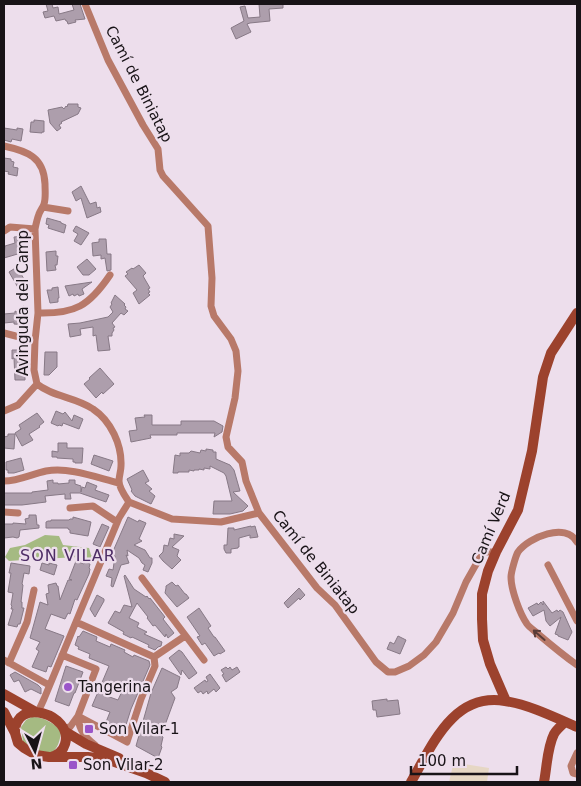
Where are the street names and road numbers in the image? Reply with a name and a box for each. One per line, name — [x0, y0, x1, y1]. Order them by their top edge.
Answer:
street label: Camí de Biniatap — [102, 23, 176, 145]
street label: Avinguda del Camp — [14, 230, 32, 376]
street label: Camí Verd — [468, 489, 514, 567]
street label: Camí de Biniatap — [269, 506, 363, 618]

